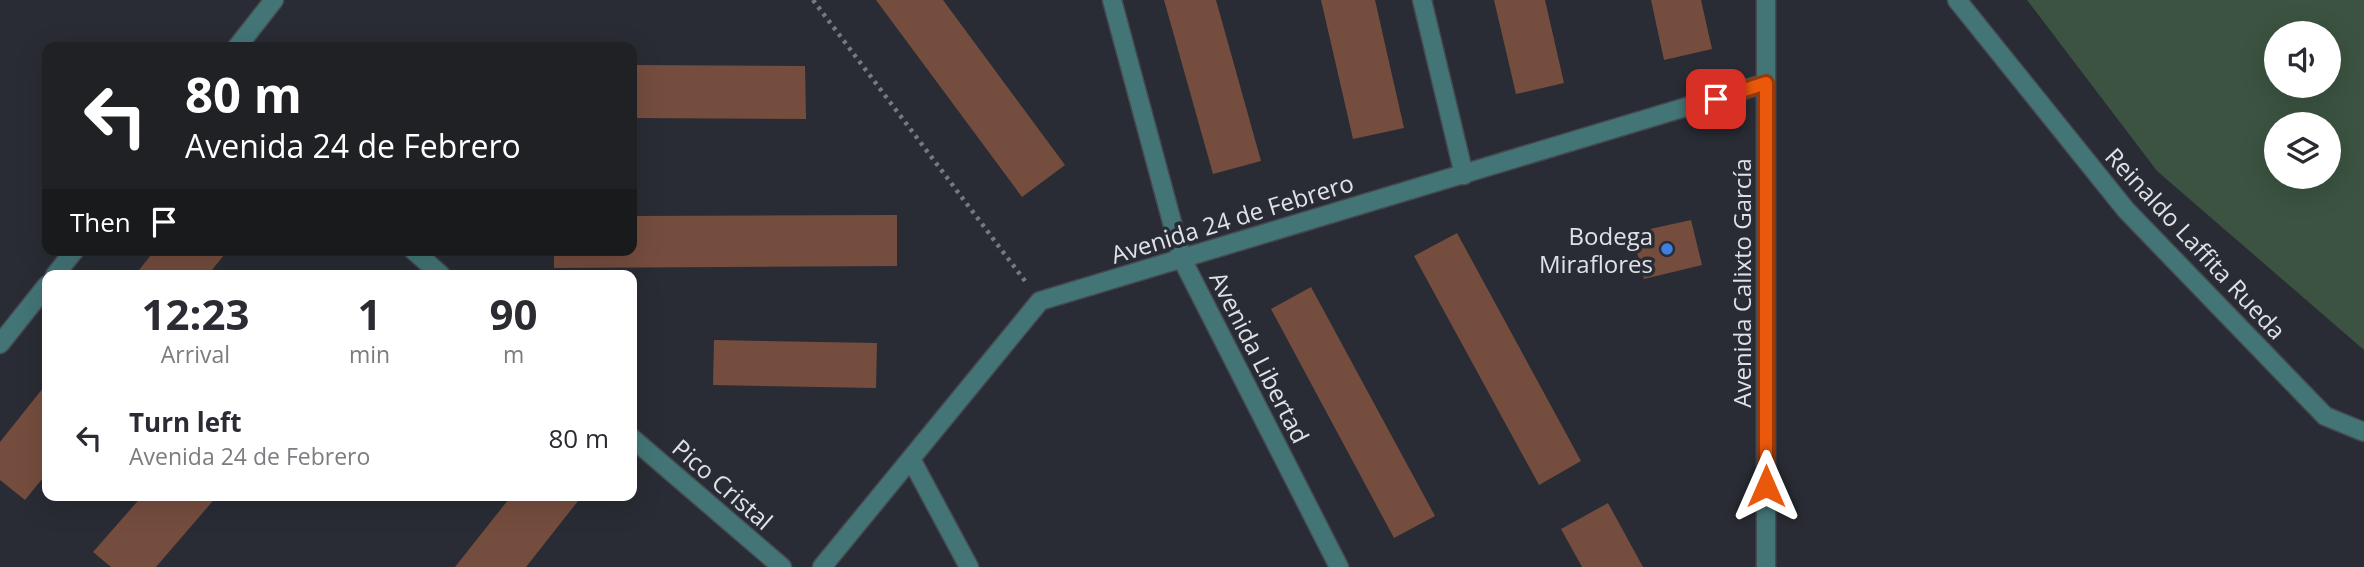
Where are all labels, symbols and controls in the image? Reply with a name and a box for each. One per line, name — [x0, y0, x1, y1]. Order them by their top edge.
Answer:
map controls — [2264, 21, 2341, 189]
button: sound — [2264, 21, 2341, 98]
text: 80 m — [185, 61, 302, 127]
pin — [1686, 69, 1746, 129]
icon: left — [70, 70, 161, 161]
icon: arrive — [1697, 80, 1735, 118]
button: layers — [2264, 112, 2341, 189]
text: Avenida 24 de Febrero — [185, 124, 521, 167]
street label: Reinaldo Laffita Rueda — [2098, 140, 2294, 346]
street label: Avenida Calixto García — [1725, 158, 1758, 408]
street label: Avenida 24 de Febrero — [1107, 165, 1357, 271]
icon: arrive — [145, 203, 183, 241]
text: Then — [70, 204, 131, 240]
place label: Bodega Miraflores — [1539, 219, 1653, 280]
marker: Bodega Miraflores — [1659, 241, 1675, 257]
street label: Avenida Libertad — [1202, 265, 1318, 449]
text: 12:23 — [141, 285, 249, 342]
text: 1 — [357, 285, 382, 342]
text: 90 — [490, 285, 538, 342]
text: Arrival — [161, 338, 230, 370]
text: min — [349, 338, 390, 370]
text: m — [503, 338, 524, 370]
text: Turn left — [129, 404, 241, 440]
icon: left — [70, 419, 108, 457]
text: 80 m — [548, 420, 609, 456]
street label: Pico Cristal — [666, 431, 780, 537]
text: Avenida 24 de Febrero — [129, 440, 370, 472]
position arrow — [1729, 449, 1803, 523]

